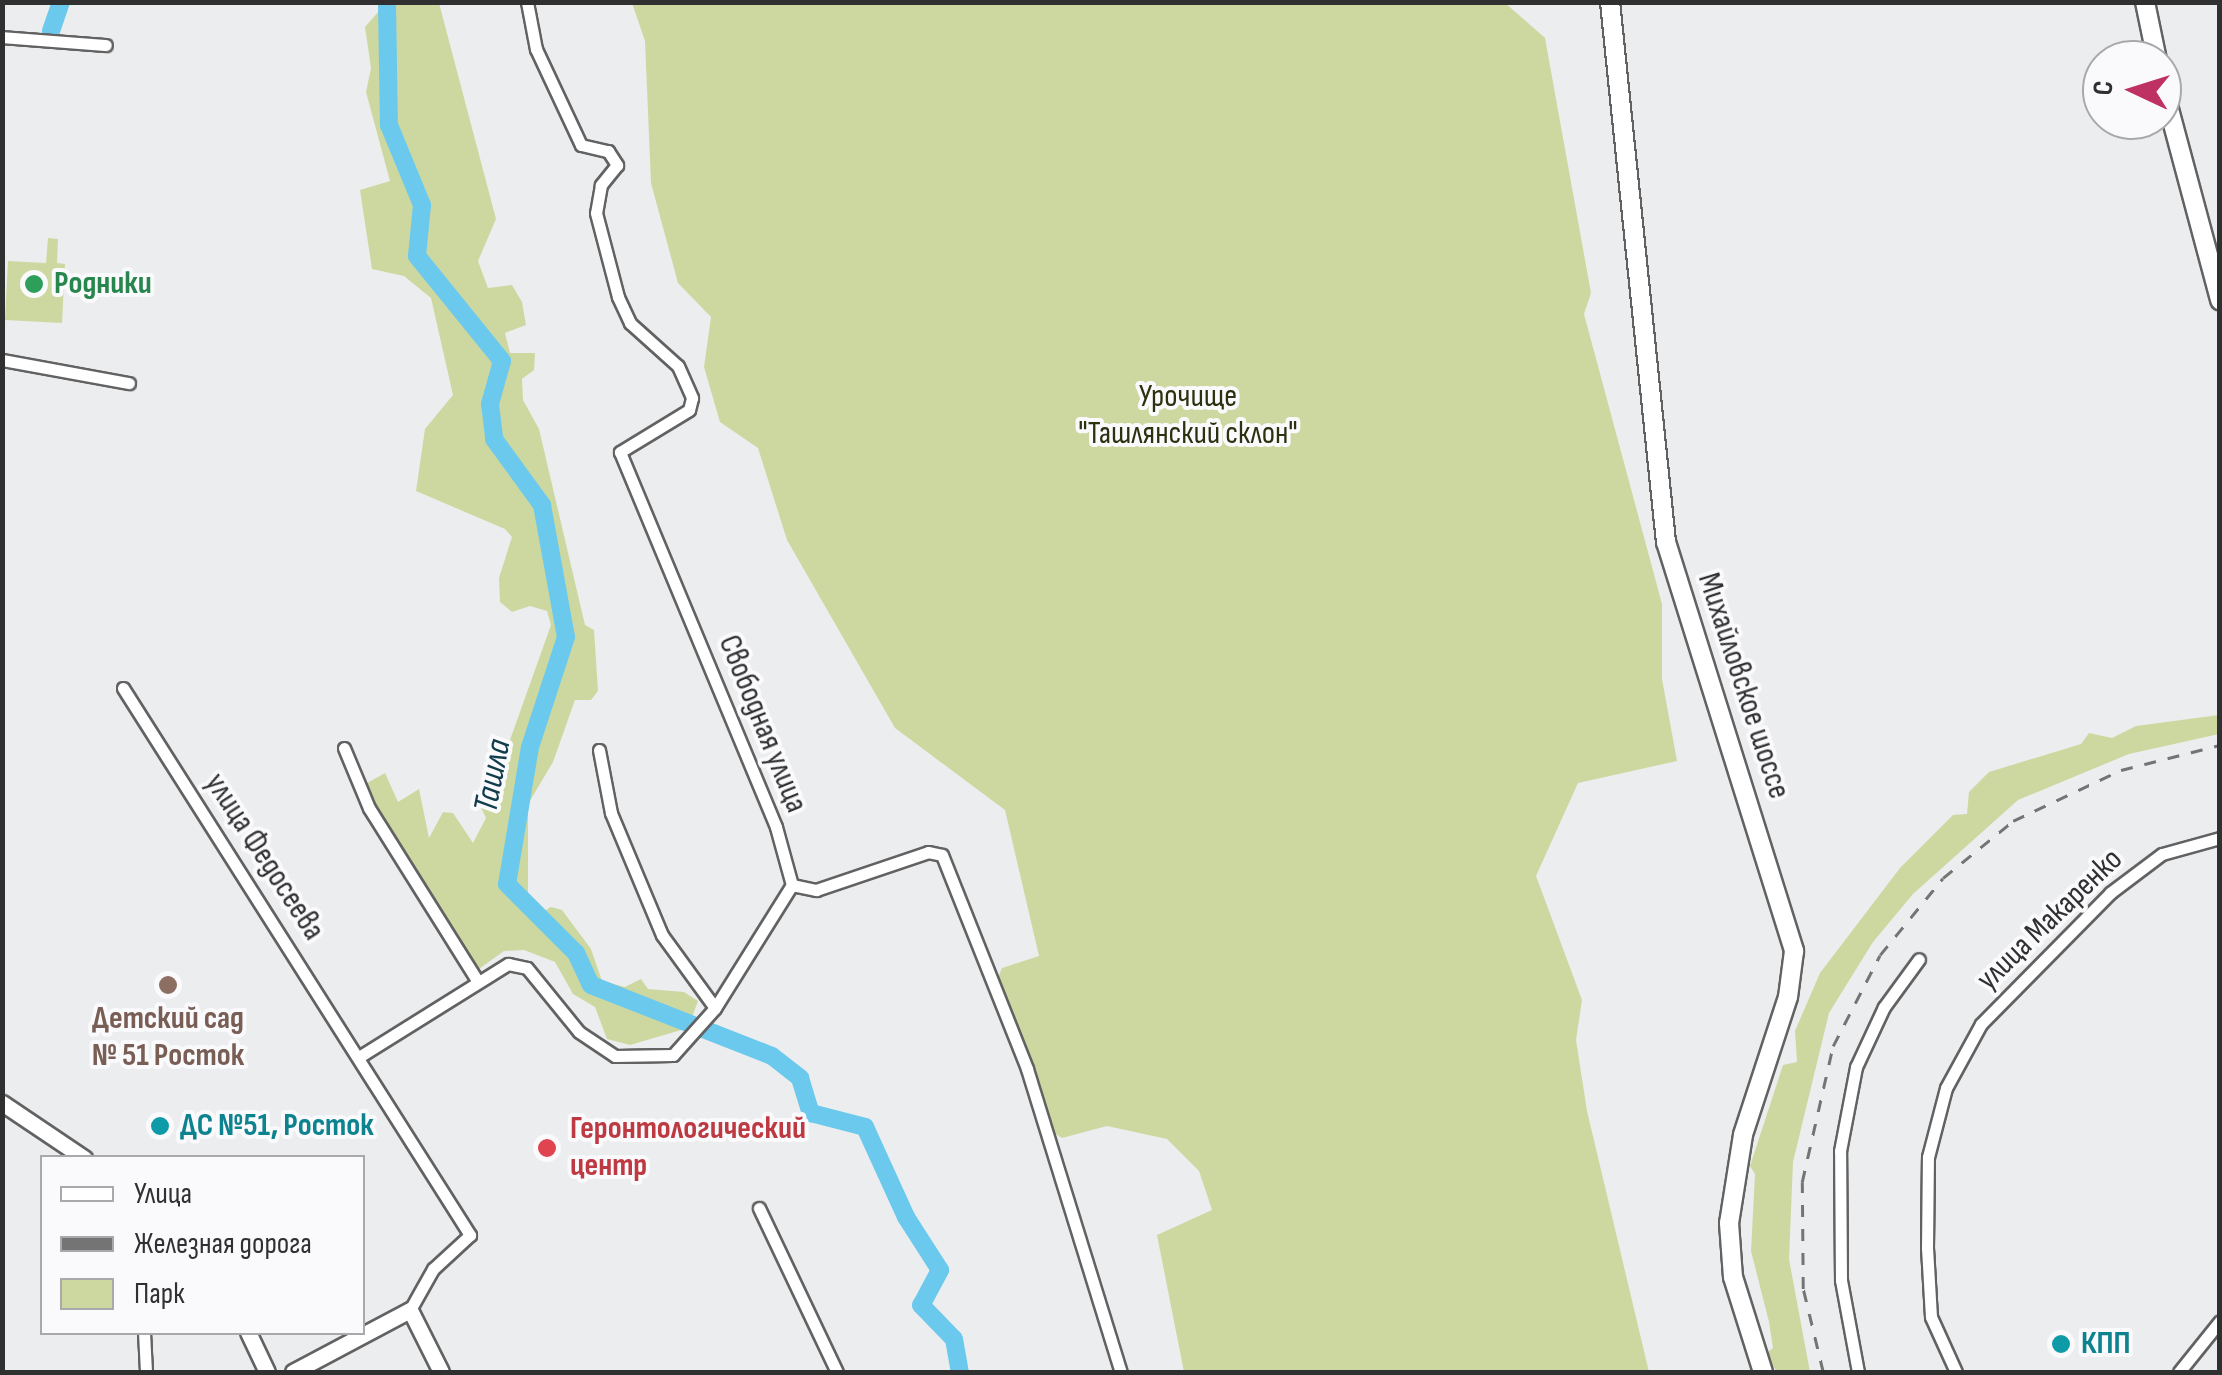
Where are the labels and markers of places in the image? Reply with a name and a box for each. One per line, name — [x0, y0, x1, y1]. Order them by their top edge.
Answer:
place label: Родники — [54, 265, 152, 303]
marker: Родники — [23, 273, 45, 295]
marker: Детский сад № 51 Росток — [157, 974, 179, 996]
place label: Детский сад № 51 Росток — [92, 1001, 244, 1076]
place label: ДС №51, Росток — [180, 1107, 373, 1145]
place label: Геронтологический центр — [570, 1111, 806, 1186]
marker: ДС №51, Росток — [149, 1115, 171, 1137]
marker: Геронтологический центр — [534, 1135, 560, 1161]
place label: КПП — [2081, 1325, 2130, 1363]
marker: КПП — [2050, 1333, 2072, 1355]

